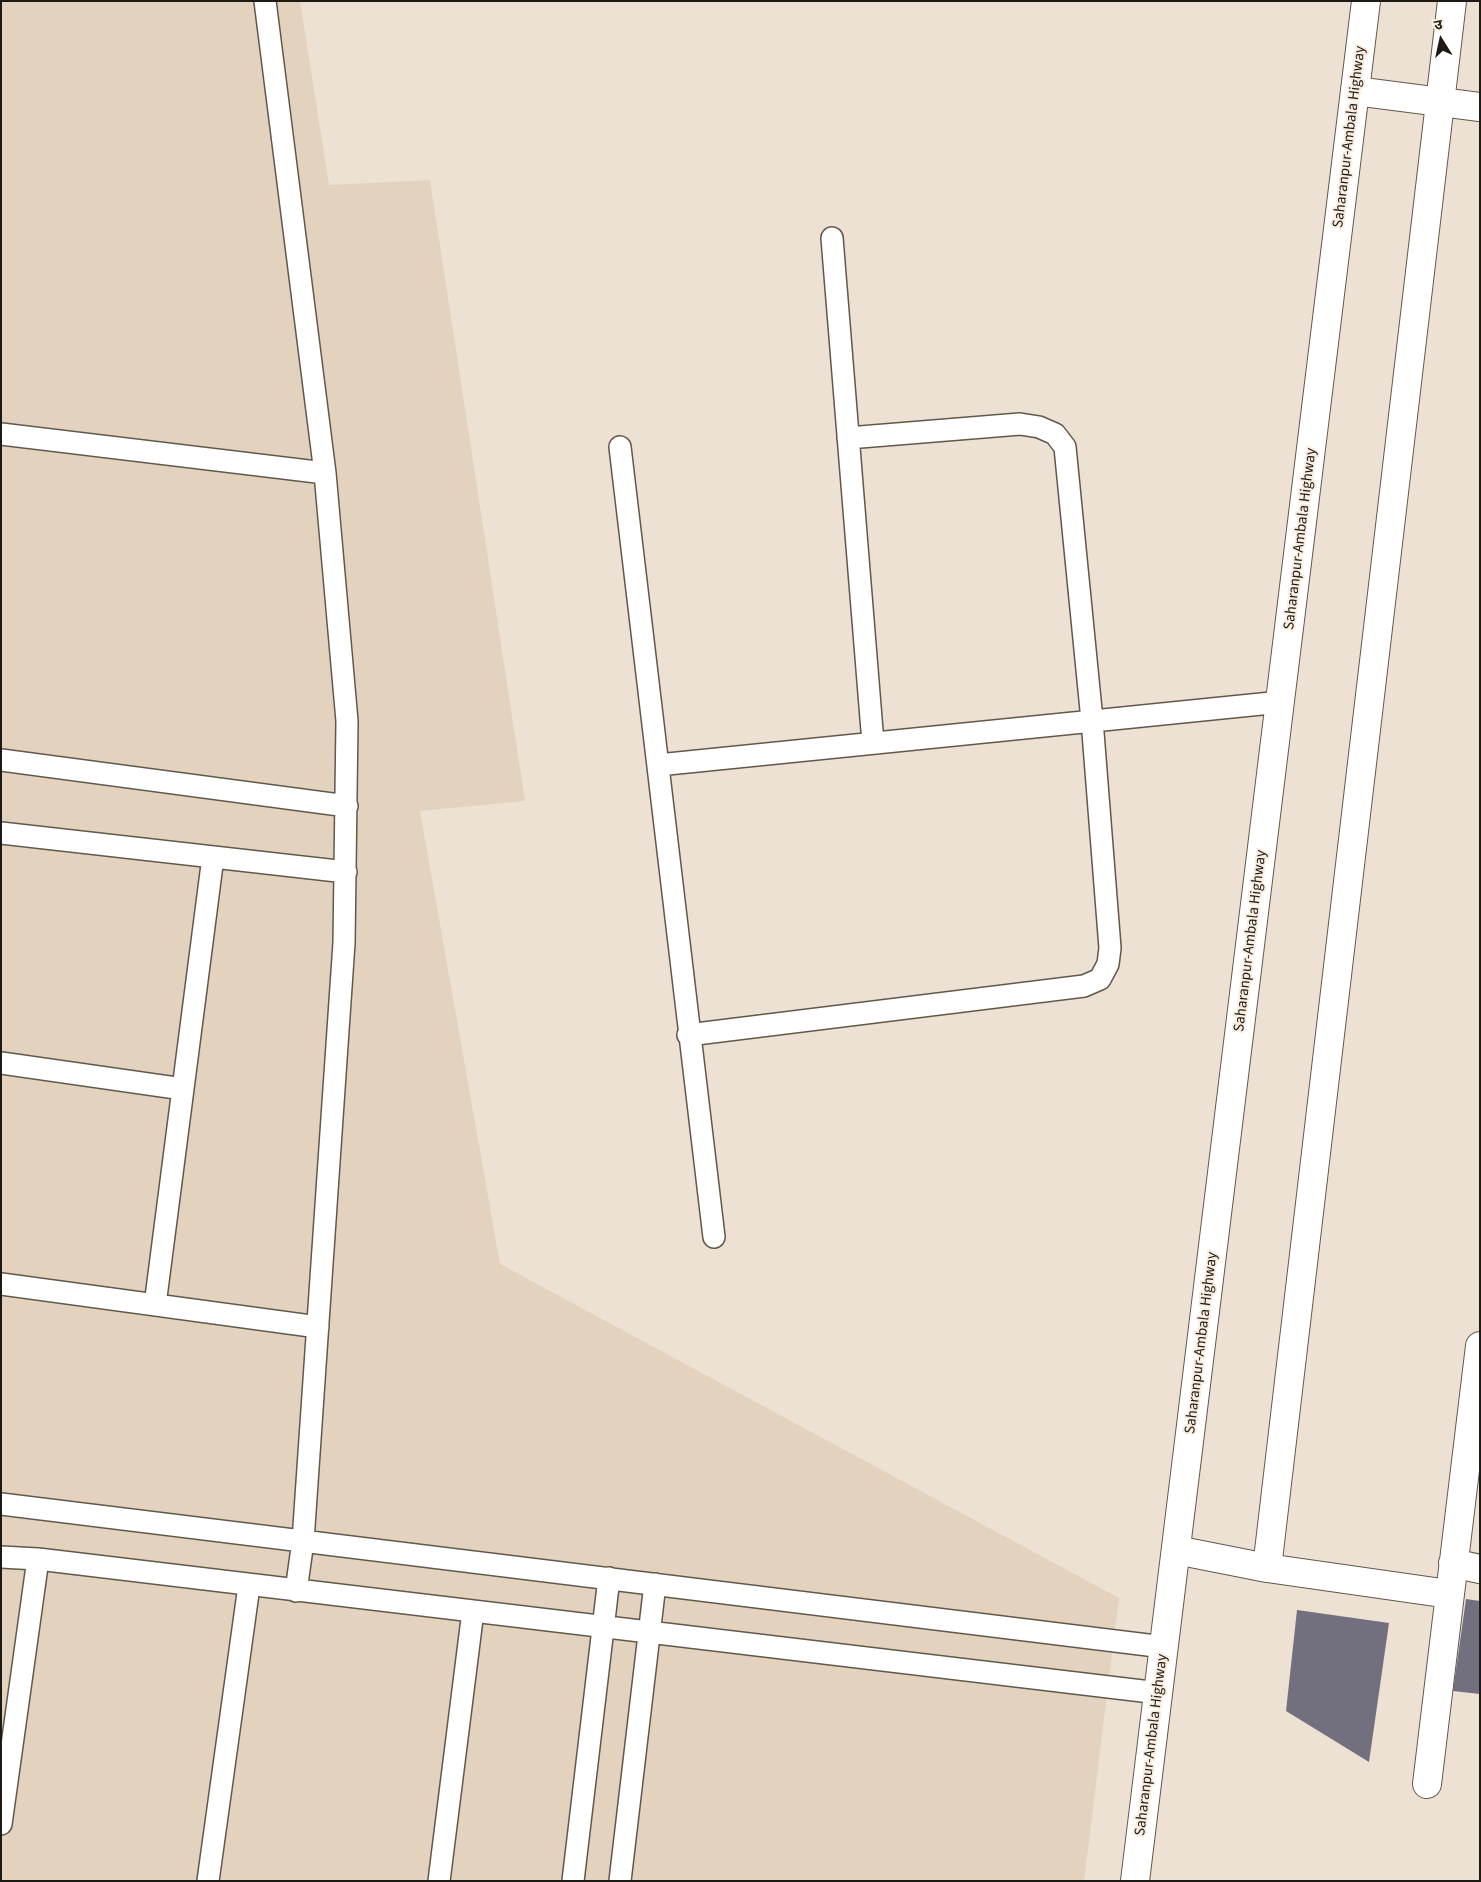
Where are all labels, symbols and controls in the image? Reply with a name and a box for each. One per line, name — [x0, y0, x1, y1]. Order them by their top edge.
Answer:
north arrow — [1416, 15, 1466, 65]
text: उ — [1433, 15, 1444, 36]
street label: Saharanpur-Ambala Highway — [1330, 45, 1370, 229]
street label: Saharanpur-Ambala Highway — [1281, 447, 1321, 631]
street label: Saharanpur-Ambala Highway — [1231, 849, 1271, 1033]
street label: Saharanpur-Ambala Highway — [1182, 1251, 1222, 1435]
street label: Saharanpur-Ambala Highway — [1132, 1653, 1172, 1837]

